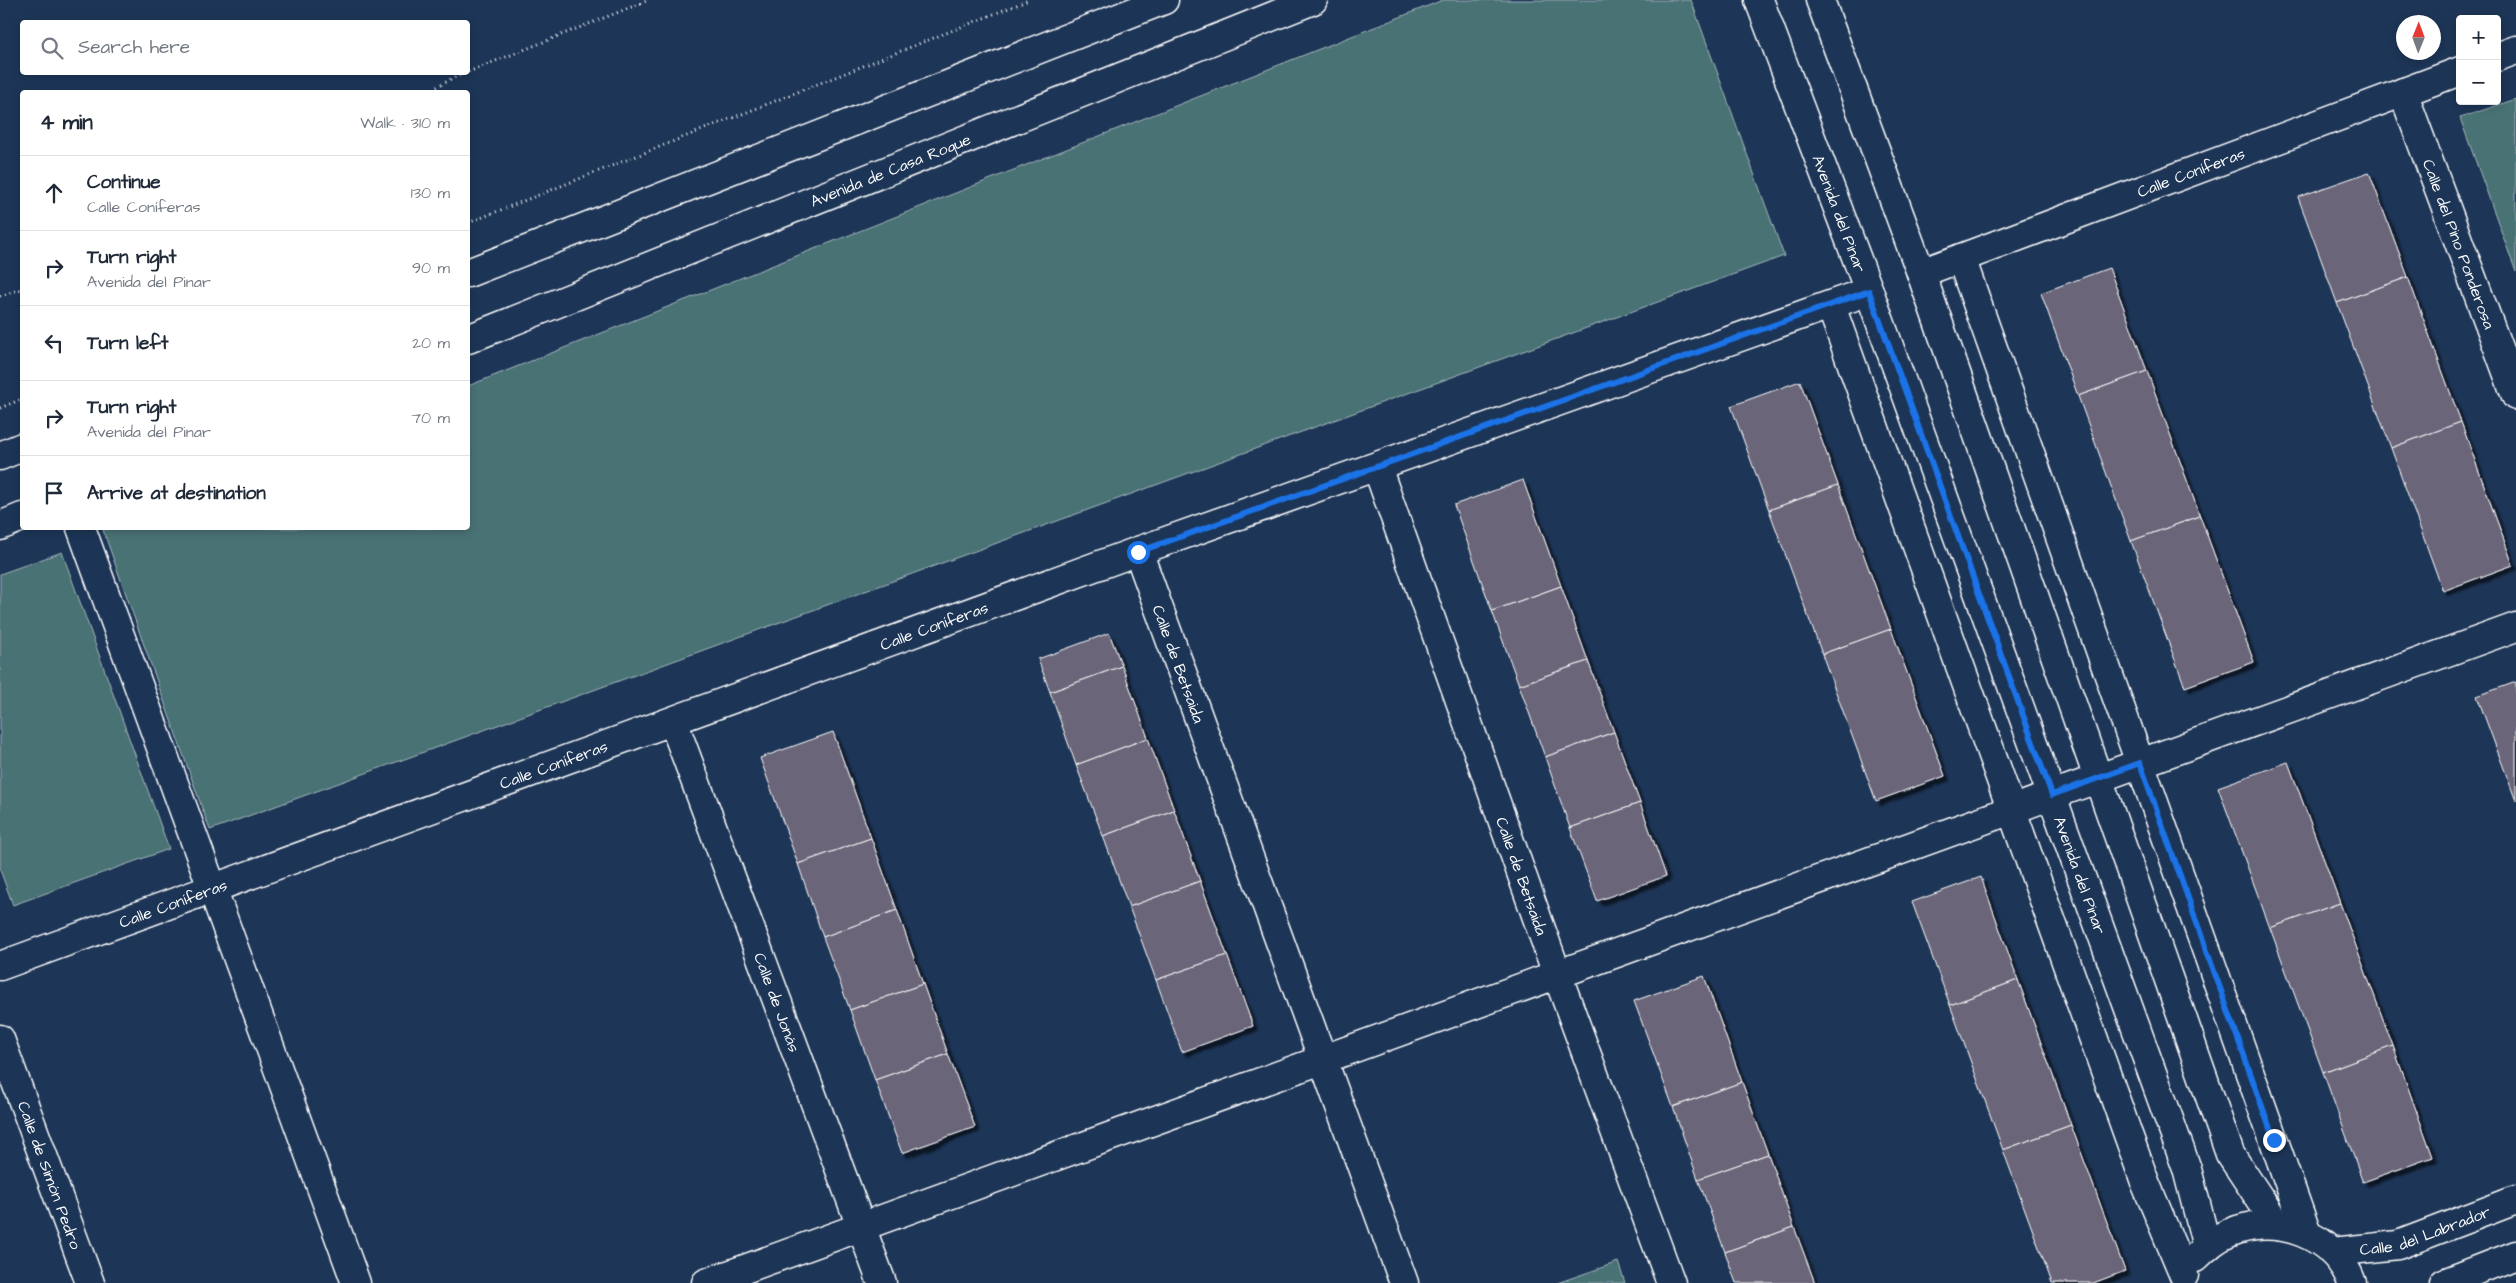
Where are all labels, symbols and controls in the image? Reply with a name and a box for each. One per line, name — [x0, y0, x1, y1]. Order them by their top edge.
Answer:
north arrow — [2396, 15, 2441, 60]
map controls — [2456, 15, 2501, 105]
button: + — [2456, 15, 2501, 60]
search box — [20, 20, 470, 75]
icon: search — [38, 34, 66, 62]
text: Search here — [78, 34, 190, 61]
button: − — [2456, 60, 2501, 105]
text: 4 min — [40, 108, 93, 137]
text: Walk · 310 m — [360, 112, 450, 134]
street label: Avenida de Casa Roque — [807, 128, 974, 213]
street label: Calle Coníferas — [2134, 143, 2248, 203]
street label: Avenida del Pinar — [1807, 152, 1871, 276]
street label: Calle del Pino Ponderosa — [2417, 156, 2500, 332]
text: Continue — [87, 169, 161, 196]
icon: ahead — [40, 179, 68, 207]
text: 130 m — [411, 182, 450, 204]
text: Calle Coníferas — [87, 196, 200, 218]
text: Turn right — [87, 244, 176, 271]
icon: right — [40, 254, 68, 282]
text: 90 m — [412, 257, 450, 279]
text: Avenida del Pinar — [87, 271, 211, 293]
icon: left — [40, 329, 68, 357]
text: Turn left — [87, 330, 168, 357]
text: 20 m — [412, 332, 450, 354]
text: Turn right — [87, 394, 176, 421]
icon: right — [40, 404, 68, 432]
text: 70 m — [411, 407, 450, 429]
text: Avenida del Pinar — [87, 421, 211, 443]
icon: arrive — [40, 479, 68, 507]
text: Arrive at destination — [87, 480, 266, 507]
route start — [1127, 541, 1150, 564]
street label: Calle Coníferas — [877, 597, 991, 656]
street label: Calle de Betsaida — [1146, 602, 1210, 726]
street label: Calle Coníferas — [497, 735, 611, 795]
street label: Avenida del Pinar — [2048, 813, 2111, 937]
street label: Calle de Betsaida — [1490, 814, 1552, 939]
street label: Calle Coníferas — [116, 874, 230, 934]
street label: Calle de Jonás — [748, 950, 805, 1055]
street label: Calle de Simón Pedro — [12, 1098, 87, 1253]
route end — [2263, 1129, 2286, 1152]
street label: Calle del Labrador — [2359, 1201, 2494, 1261]

